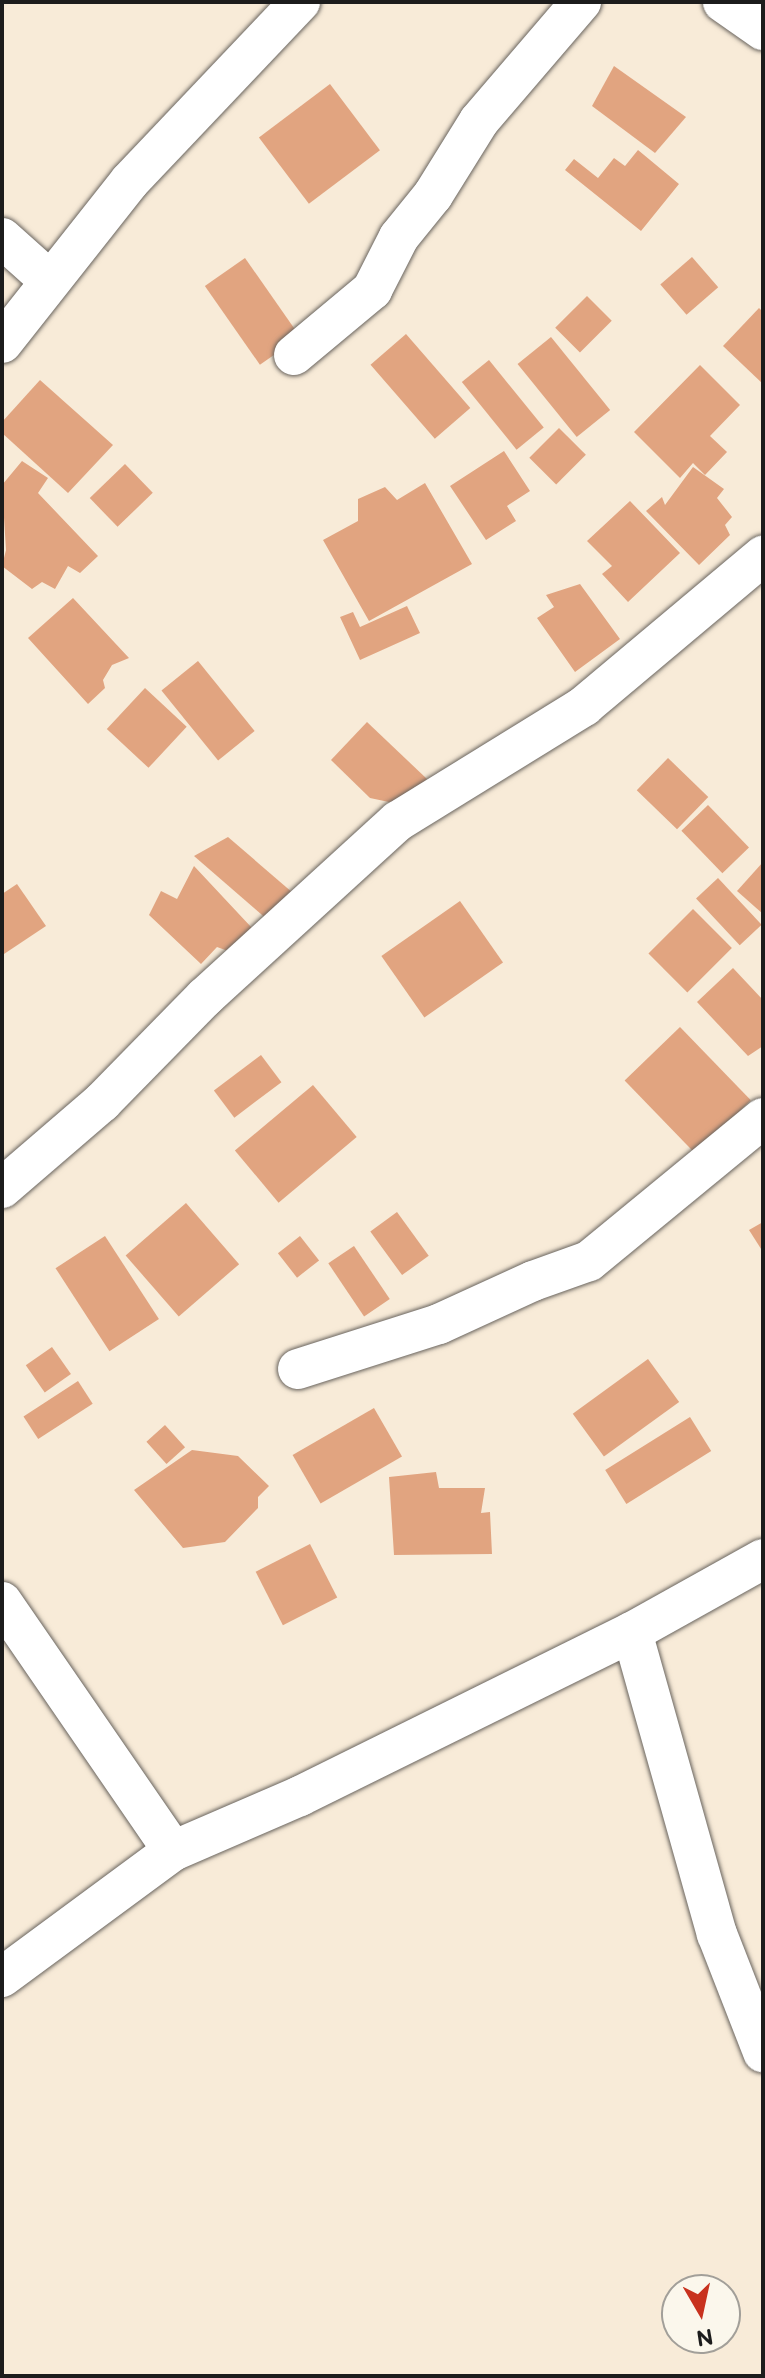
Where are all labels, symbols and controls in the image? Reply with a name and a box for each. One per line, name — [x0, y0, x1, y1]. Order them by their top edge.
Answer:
north arrow — [661, 2274, 741, 2354]
text: N — [694, 2322, 715, 2351]

